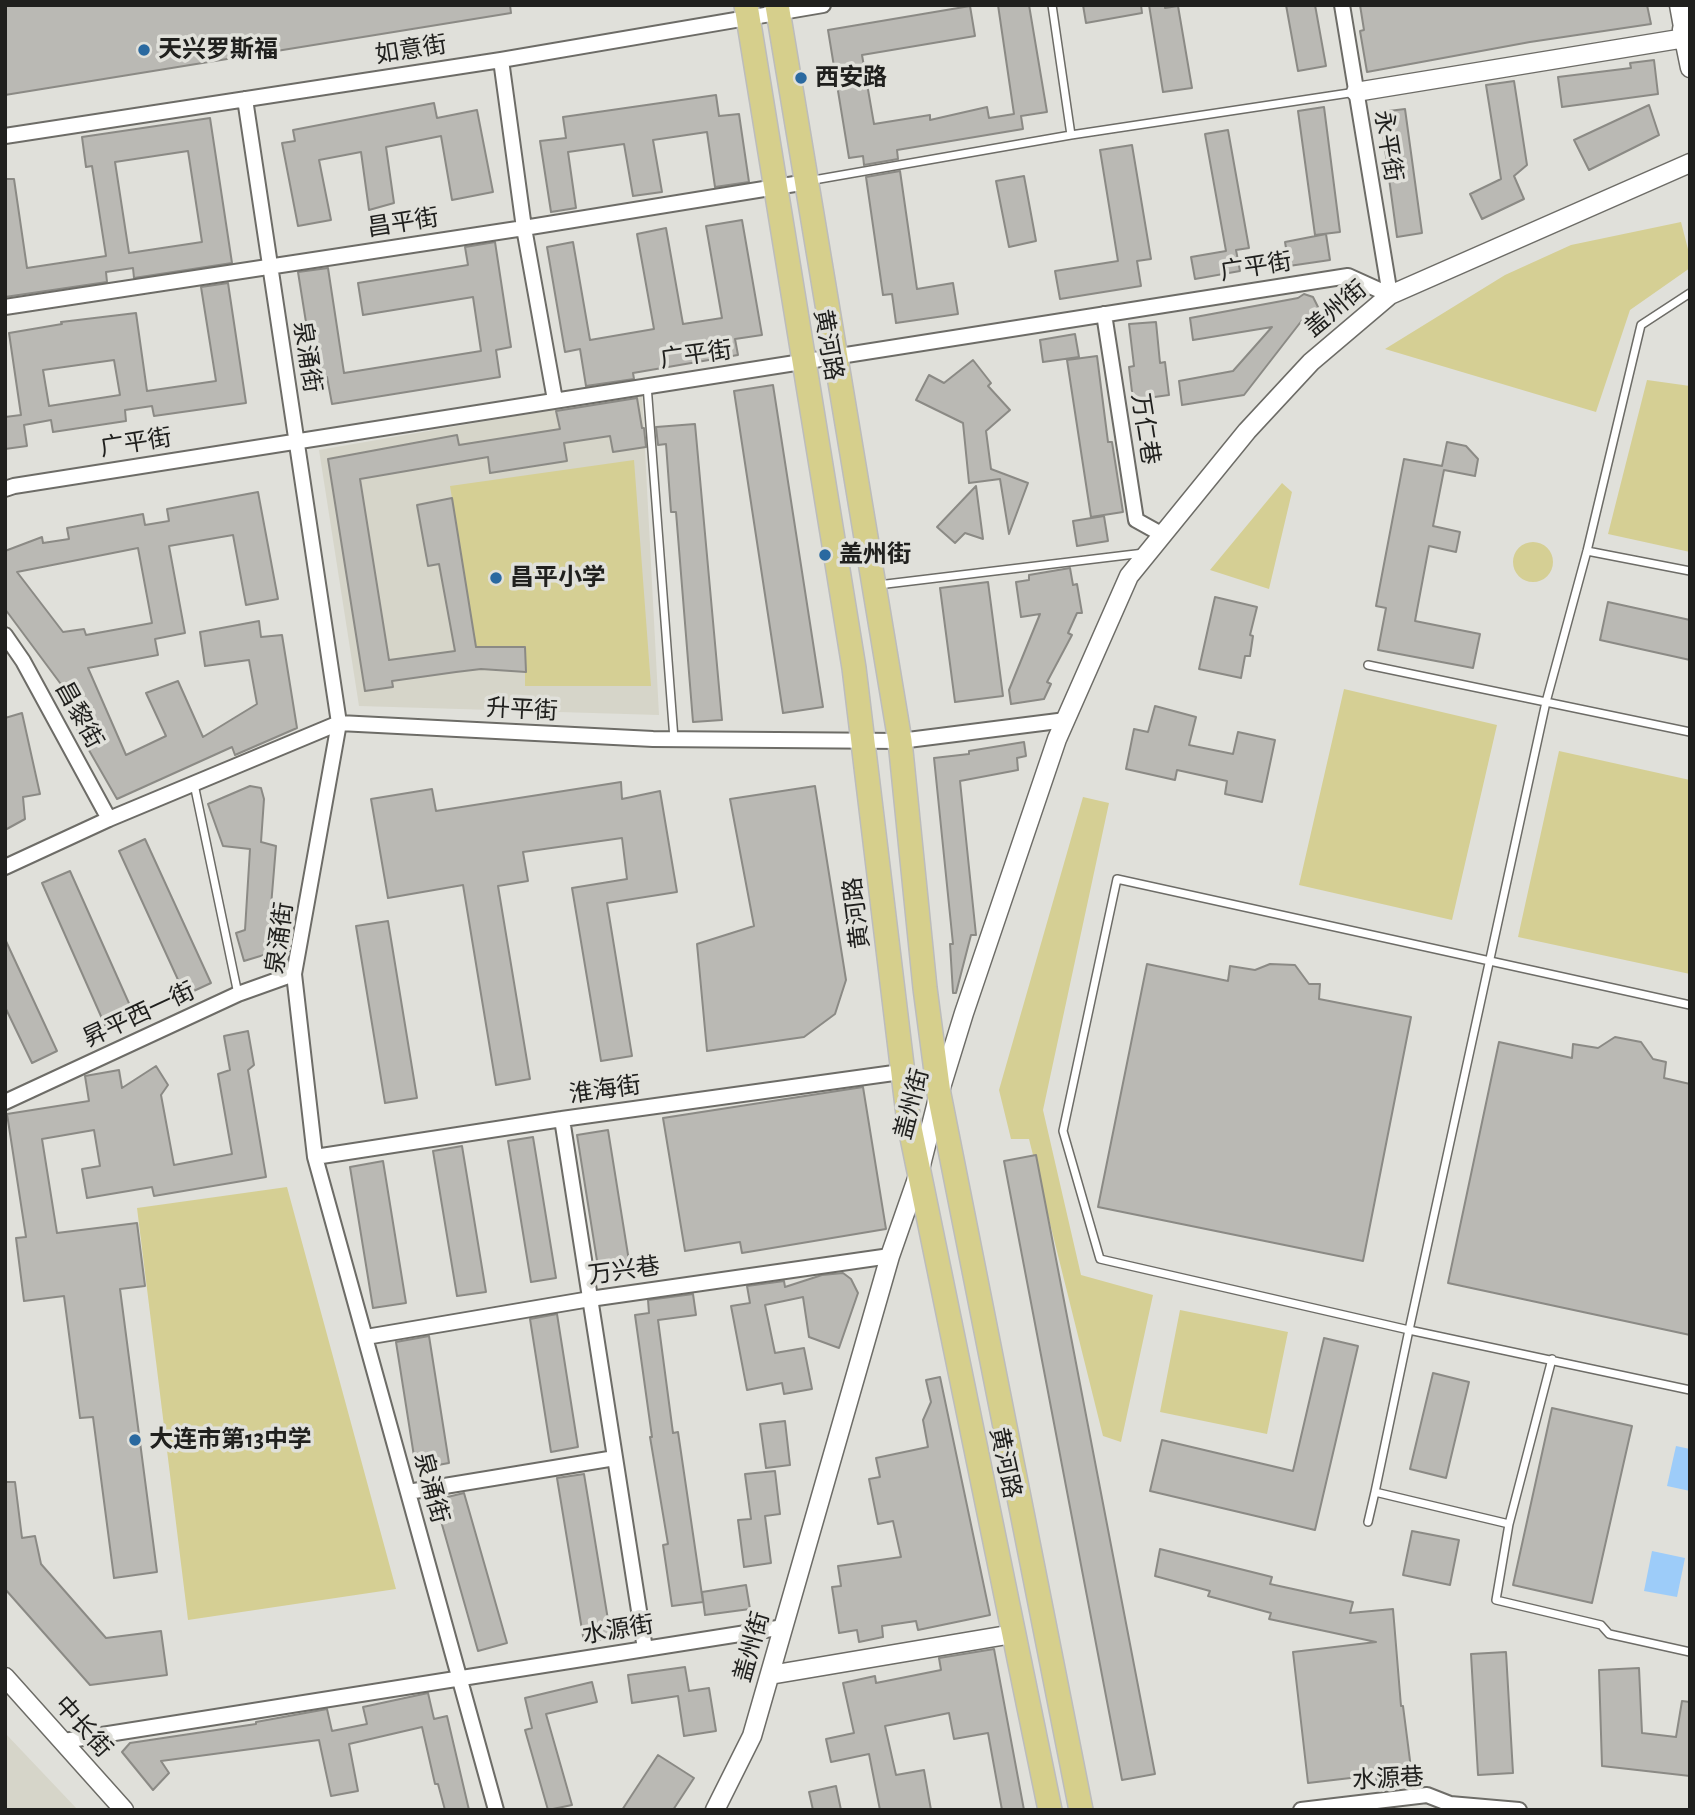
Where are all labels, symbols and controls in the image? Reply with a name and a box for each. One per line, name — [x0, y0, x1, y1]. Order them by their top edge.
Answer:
street label: 如意街 — [373, 30, 449, 70]
place label: 天兴罗斯福 — [158, 36, 278, 64]
marker: 天兴罗斯福 — [136, 42, 152, 58]
place label: 西安路 — [815, 64, 887, 92]
marker: 西安路 — [793, 70, 809, 86]
street label: 永平街 — [1368, 108, 1408, 184]
street label: 昌平街 — [365, 203, 441, 243]
street label: 广平街 — [1218, 247, 1294, 287]
street label: 盖州街 — [1299, 275, 1373, 343]
street label: 黄河路 — [808, 307, 848, 383]
street label: 泉涌街 — [287, 319, 327, 395]
street label: 广平街 — [658, 336, 734, 374]
street label: 万仁巷 — [1125, 391, 1165, 467]
street label: 广平街 — [98, 423, 174, 463]
place label: 盖州街 — [839, 541, 911, 569]
marker: 盖州街 — [817, 547, 833, 563]
place label: 昌平小学 — [510, 564, 606, 592]
marker: 昌平小学 — [488, 570, 504, 586]
street label: 昌黎街 — [49, 677, 109, 753]
street label: 升平街 — [485, 694, 559, 726]
street label: 黄河路 — [838, 876, 876, 950]
street label: 泉涌街 — [261, 900, 299, 976]
street label: 昇平西一街 — [79, 977, 199, 1053]
street label: 盖州街 — [889, 1065, 935, 1143]
street label: 淮海街 — [567, 1071, 643, 1109]
street label: 万兴巷 — [586, 1252, 662, 1290]
street label: 黄河路 — [983, 1425, 1027, 1501]
place label: 大连市第13中学 — [149, 1426, 312, 1454]
marker: 大连市第13中学 — [127, 1432, 143, 1448]
street label: 泉涌街 — [408, 1449, 454, 1527]
street label: 盖州街 — [728, 1608, 776, 1686]
street label: 水源街 — [580, 1610, 656, 1650]
street label: 中长街 — [48, 1691, 118, 1763]
street label: 水源巷 — [1351, 1763, 1425, 1795]

